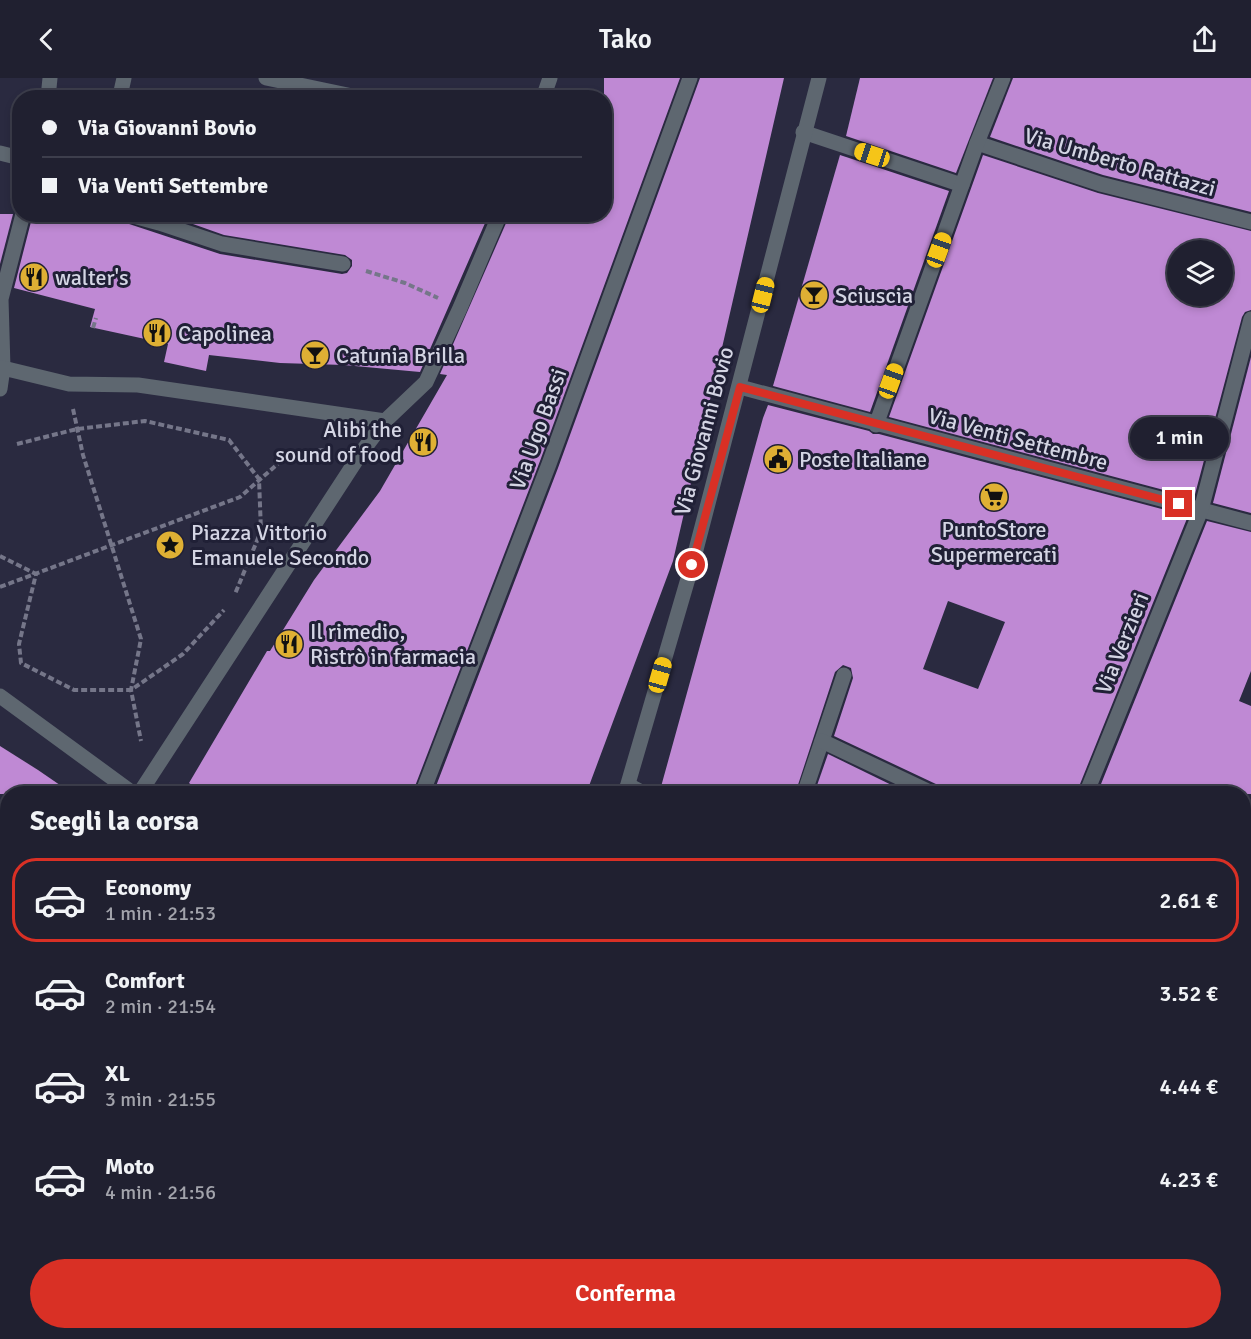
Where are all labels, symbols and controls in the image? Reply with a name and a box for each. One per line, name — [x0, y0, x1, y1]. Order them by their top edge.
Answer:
icon: back — [30, 23, 63, 56]
text: Tako — [599, 23, 652, 56]
icon: share — [1188, 23, 1221, 56]
text: Via Giovanni Bovio — [78, 114, 257, 141]
street label: Via Umberto Rattazzi — [1021, 122, 1219, 202]
car — [852, 141, 892, 169]
text: Via Venti Settembre — [78, 172, 268, 199]
car — [924, 230, 954, 270]
map controls — [1167, 240, 1233, 306]
button: layers — [1167, 240, 1233, 306]
restaurant icon: walter's — [18, 261, 50, 293]
place label: walter's — [55, 264, 129, 291]
car — [750, 275, 776, 315]
bar icon: Sciuscia — [798, 279, 830, 311]
place label: Sciuscia — [835, 282, 913, 309]
restaurant icon: Capolinea — [141, 317, 173, 349]
place label: Capolinea — [178, 320, 272, 347]
bar icon: Catunia Brilla — [299, 339, 331, 371]
place label: Catunia Brilla — [336, 342, 465, 369]
street label: Via Giovanni Bovio — [669, 344, 739, 518]
car — [876, 361, 906, 401]
street label: Via Ugo Bassi — [504, 365, 572, 493]
street label: Via Venti Settembre — [925, 402, 1111, 476]
place label: Alibi the sound of food — [275, 416, 402, 468]
callout: 1 min — [1130, 417, 1228, 459]
text: 1 min — [1156, 425, 1203, 450]
restaurant icon: Alibi the sound of food — [407, 426, 439, 458]
public building icon: Poste Italiane — [762, 443, 794, 475]
place label: Poste Italiane — [799, 446, 927, 473]
supermarket icon: PuntoStore Supermercati — [978, 481, 1010, 513]
route end — [1165, 490, 1192, 517]
place label: PuntoStore Supermercati — [931, 516, 1057, 568]
place label: Piazza Vittorio Emanuele Secondo — [191, 519, 369, 571]
place icon: Piazza Vittorio Emanuele Secondo — [154, 529, 186, 561]
route start — [678, 551, 705, 578]
street label: Via Verzieri — [1090, 589, 1154, 697]
place label: Il rimedio, Ristrò in farmacia — [310, 618, 476, 670]
restaurant icon: Il rimedio, Ristrò in farmacia — [273, 628, 305, 660]
car — [646, 655, 674, 695]
text: Scegli la corsa — [30, 805, 199, 838]
icon: car — [33, 873, 87, 927]
text: Economy — [105, 874, 191, 901]
text: 2.61 € — [1160, 887, 1218, 914]
text: 1 min · 21:53 — [105, 901, 216, 926]
icon: car — [33, 966, 87, 1020]
text: Comfort — [105, 967, 185, 994]
text: 3.52 € — [1160, 980, 1218, 1007]
text: 2 min · 21:54 — [105, 994, 216, 1019]
icon: car — [33, 1059, 87, 1113]
text: XL — [105, 1060, 130, 1087]
text: 4.44 € — [1160, 1073, 1218, 1100]
text: 3 min · 21:55 — [105, 1087, 216, 1112]
icon: car — [33, 1152, 87, 1206]
text: Moto — [105, 1153, 154, 1180]
text: 4.23 € — [1160, 1166, 1218, 1193]
text: 4 min · 21:56 — [105, 1180, 216, 1205]
button: Conferma — [30, 1259, 1221, 1328]

